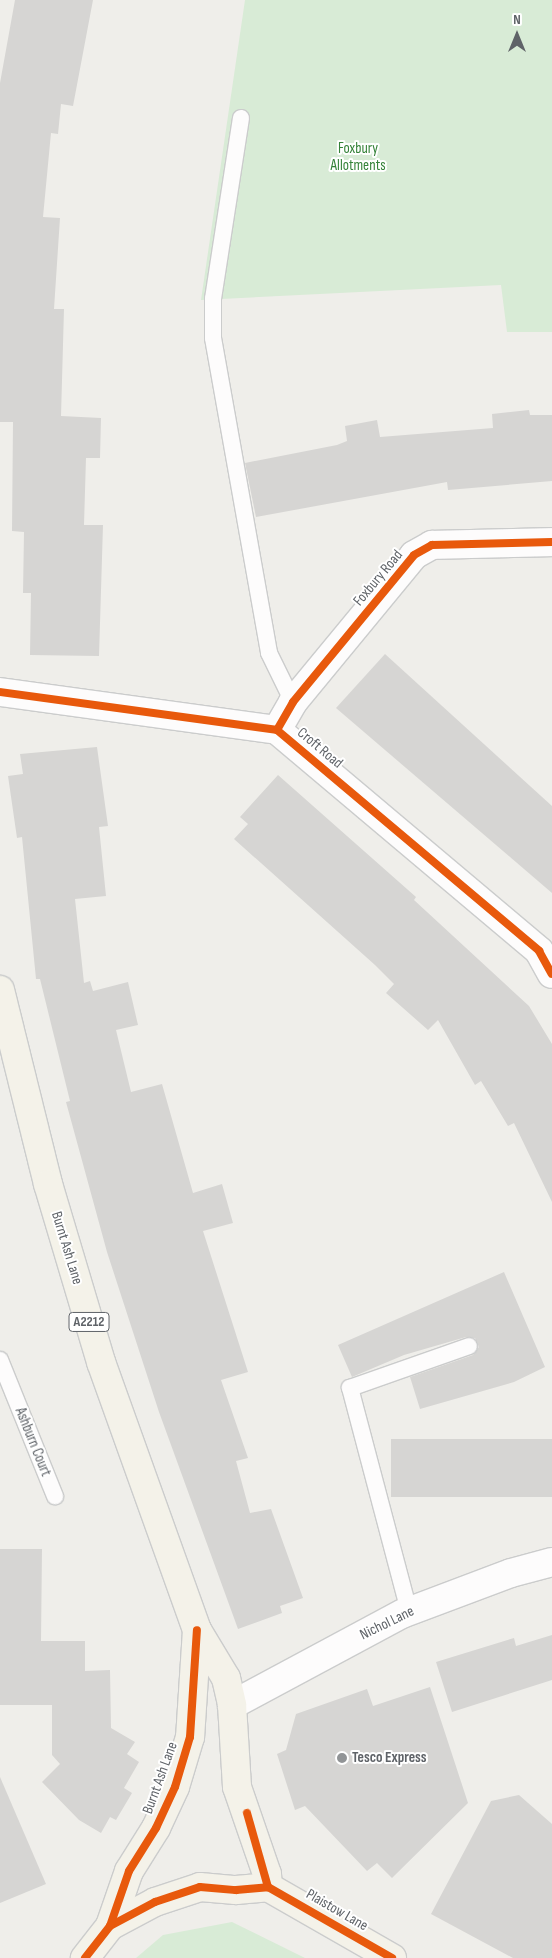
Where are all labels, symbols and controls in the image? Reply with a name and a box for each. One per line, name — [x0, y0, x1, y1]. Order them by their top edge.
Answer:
north arrow — [492, 10, 542, 60]
text: N — [513, 11, 521, 28]
park label: Foxbury Allotments — [330, 139, 386, 174]
street label: Foxbury Road — [349, 546, 407, 610]
street label: Croft Road — [294, 724, 346, 772]
street label: Burnt Ash Lane — [47, 1209, 87, 1287]
road number: A2212 — [68, 1310, 110, 1334]
street label: Ashburn Court — [11, 1405, 55, 1479]
street label: Nichol Lane — [357, 1602, 417, 1644]
street label: Burnt Ash Lane — [139, 1740, 181, 1816]
place label: Tesco Express — [352, 1749, 426, 1767]
marker: Tesco Express — [336, 1752, 348, 1764]
street label: Plaistow Lane — [303, 1885, 371, 1935]

